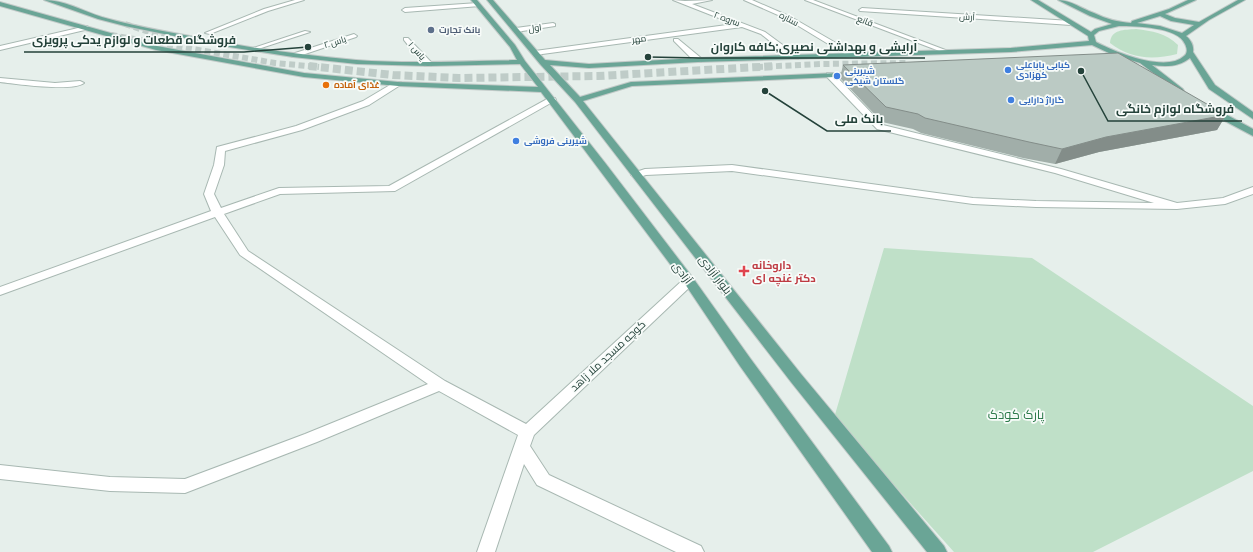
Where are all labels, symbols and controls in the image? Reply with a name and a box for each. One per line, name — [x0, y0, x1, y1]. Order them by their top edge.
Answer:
street label: سروه ۲ — [713, 10, 741, 28]
street label: ستاره — [778, 10, 800, 28]
street label: آرش — [959, 12, 976, 22]
street label: قانع — [855, 13, 874, 30]
street label: اول — [528, 22, 542, 35]
marker: بانک تجارت — [426, 25, 436, 35]
place label: بانک تجارت — [439, 25, 481, 36]
callout: فروشگاه قطعات و لوازم یدکی پرویزی — [24, 28, 244, 52]
text: فروشگاه قطعات و لوازم یدکی پرویزی — [32, 33, 236, 49]
street label: مهر — [630, 33, 647, 45]
street label: یاس ۲ — [323, 34, 348, 50]
callout: آرایشی و بهداشتی نصیری;کافه کاروان — [702, 34, 925, 58]
street label: یاس ۱ — [406, 40, 428, 63]
text: آرایشی و بهداشتی نصیری;کافه کاروان — [711, 40, 917, 55]
place label: کبابی باباعلی کهزادی — [1016, 60, 1070, 81]
marker: کبابی باباعلی کهزادی — [1003, 65, 1013, 75]
place label: شیرینی گلستان شیخی — [845, 66, 904, 87]
marker: شیرینی گلستان شیخی — [832, 71, 842, 81]
marker: غذای آماده — [321, 80, 331, 90]
place label: غذای آماده — [334, 80, 380, 91]
marker: گاراژ دارایی — [1006, 95, 1016, 105]
place label: گاراژ دارایی — [1019, 95, 1064, 106]
callout: فروشگاه لوازم خانگی — [1108, 97, 1242, 121]
text: فروشگاه لوازم خانگی — [1116, 102, 1234, 117]
callout: بانک ملی — [827, 107, 891, 131]
text: بانک ملی — [835, 112, 883, 127]
marker: شیرینی فروشی — [511, 136, 521, 146]
place label: شیرینی فروشی — [524, 136, 587, 147]
street label: بلوار آزادی — [696, 253, 734, 297]
place label: داروخانه دکتر غنچه ای — [752, 259, 816, 287]
street label: آزادی — [670, 260, 694, 287]
marker: داروخانه دکتر غنچه ای — [739, 266, 749, 276]
street label: کوچه مسجد ملا زاهد — [568, 318, 648, 394]
park label: پارک کودک — [988, 407, 1045, 424]

